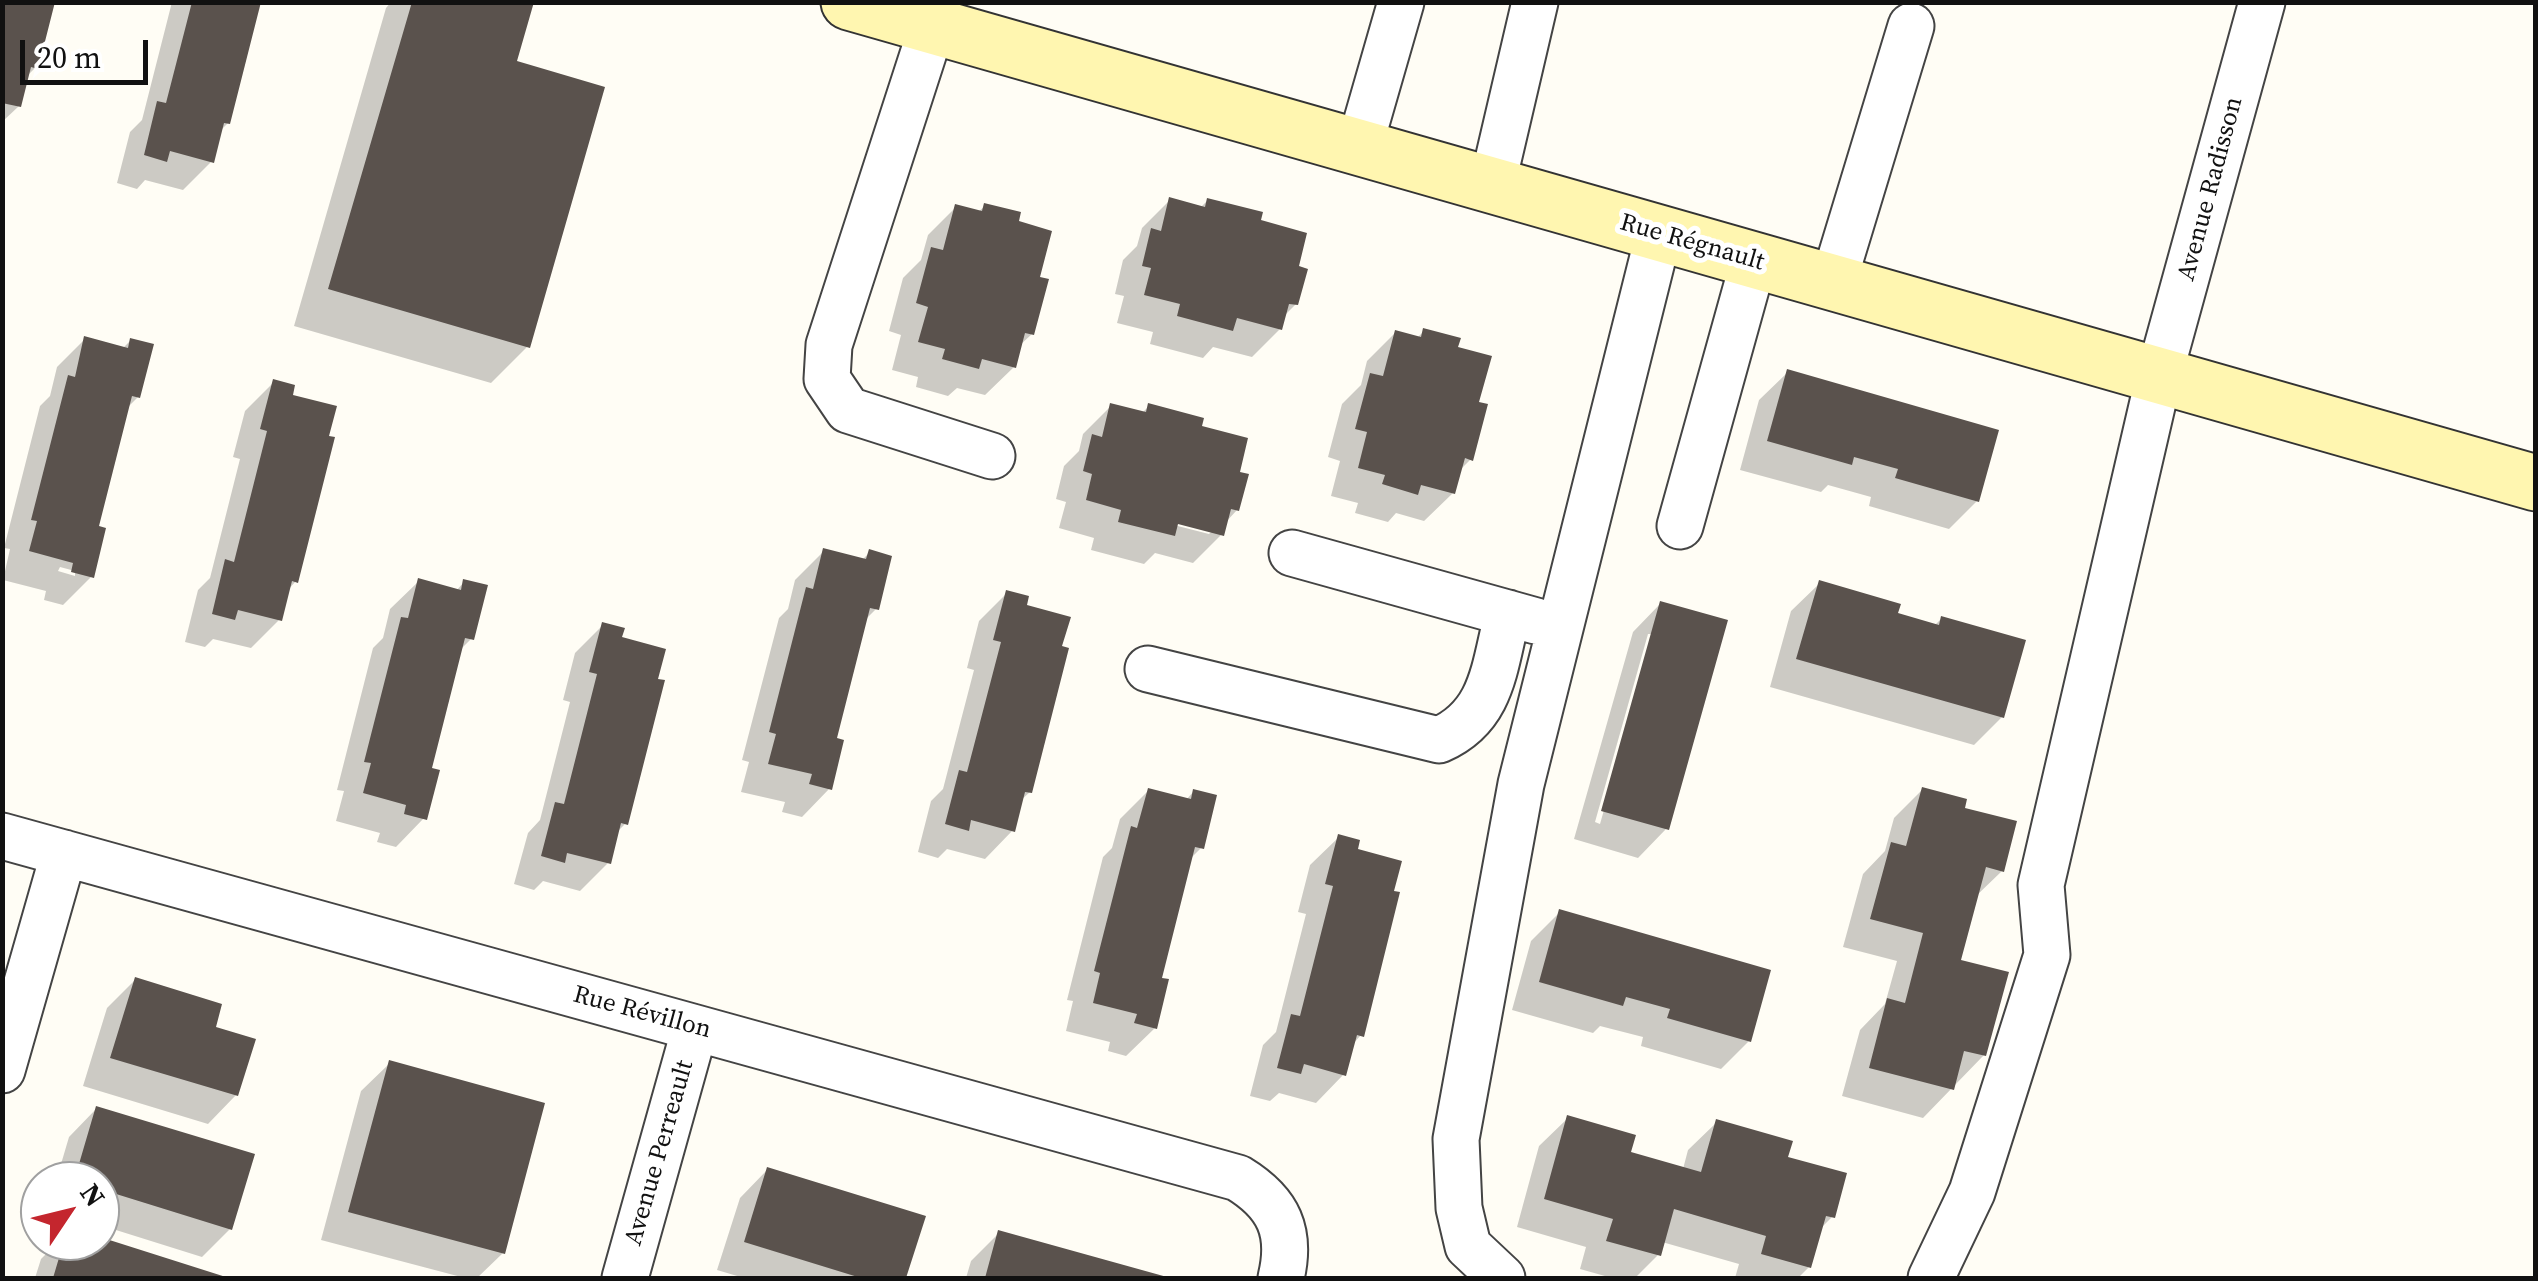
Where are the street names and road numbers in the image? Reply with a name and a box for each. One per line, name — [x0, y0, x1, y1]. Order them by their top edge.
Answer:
street label: Avenue Radisson — [2172, 94, 2250, 284]
street label: Rue Régnault — [1616, 208, 1768, 278]
street label: Rue Révillon — [570, 980, 714, 1046]
street label: Avenue Perreault — [619, 1057, 701, 1249]

